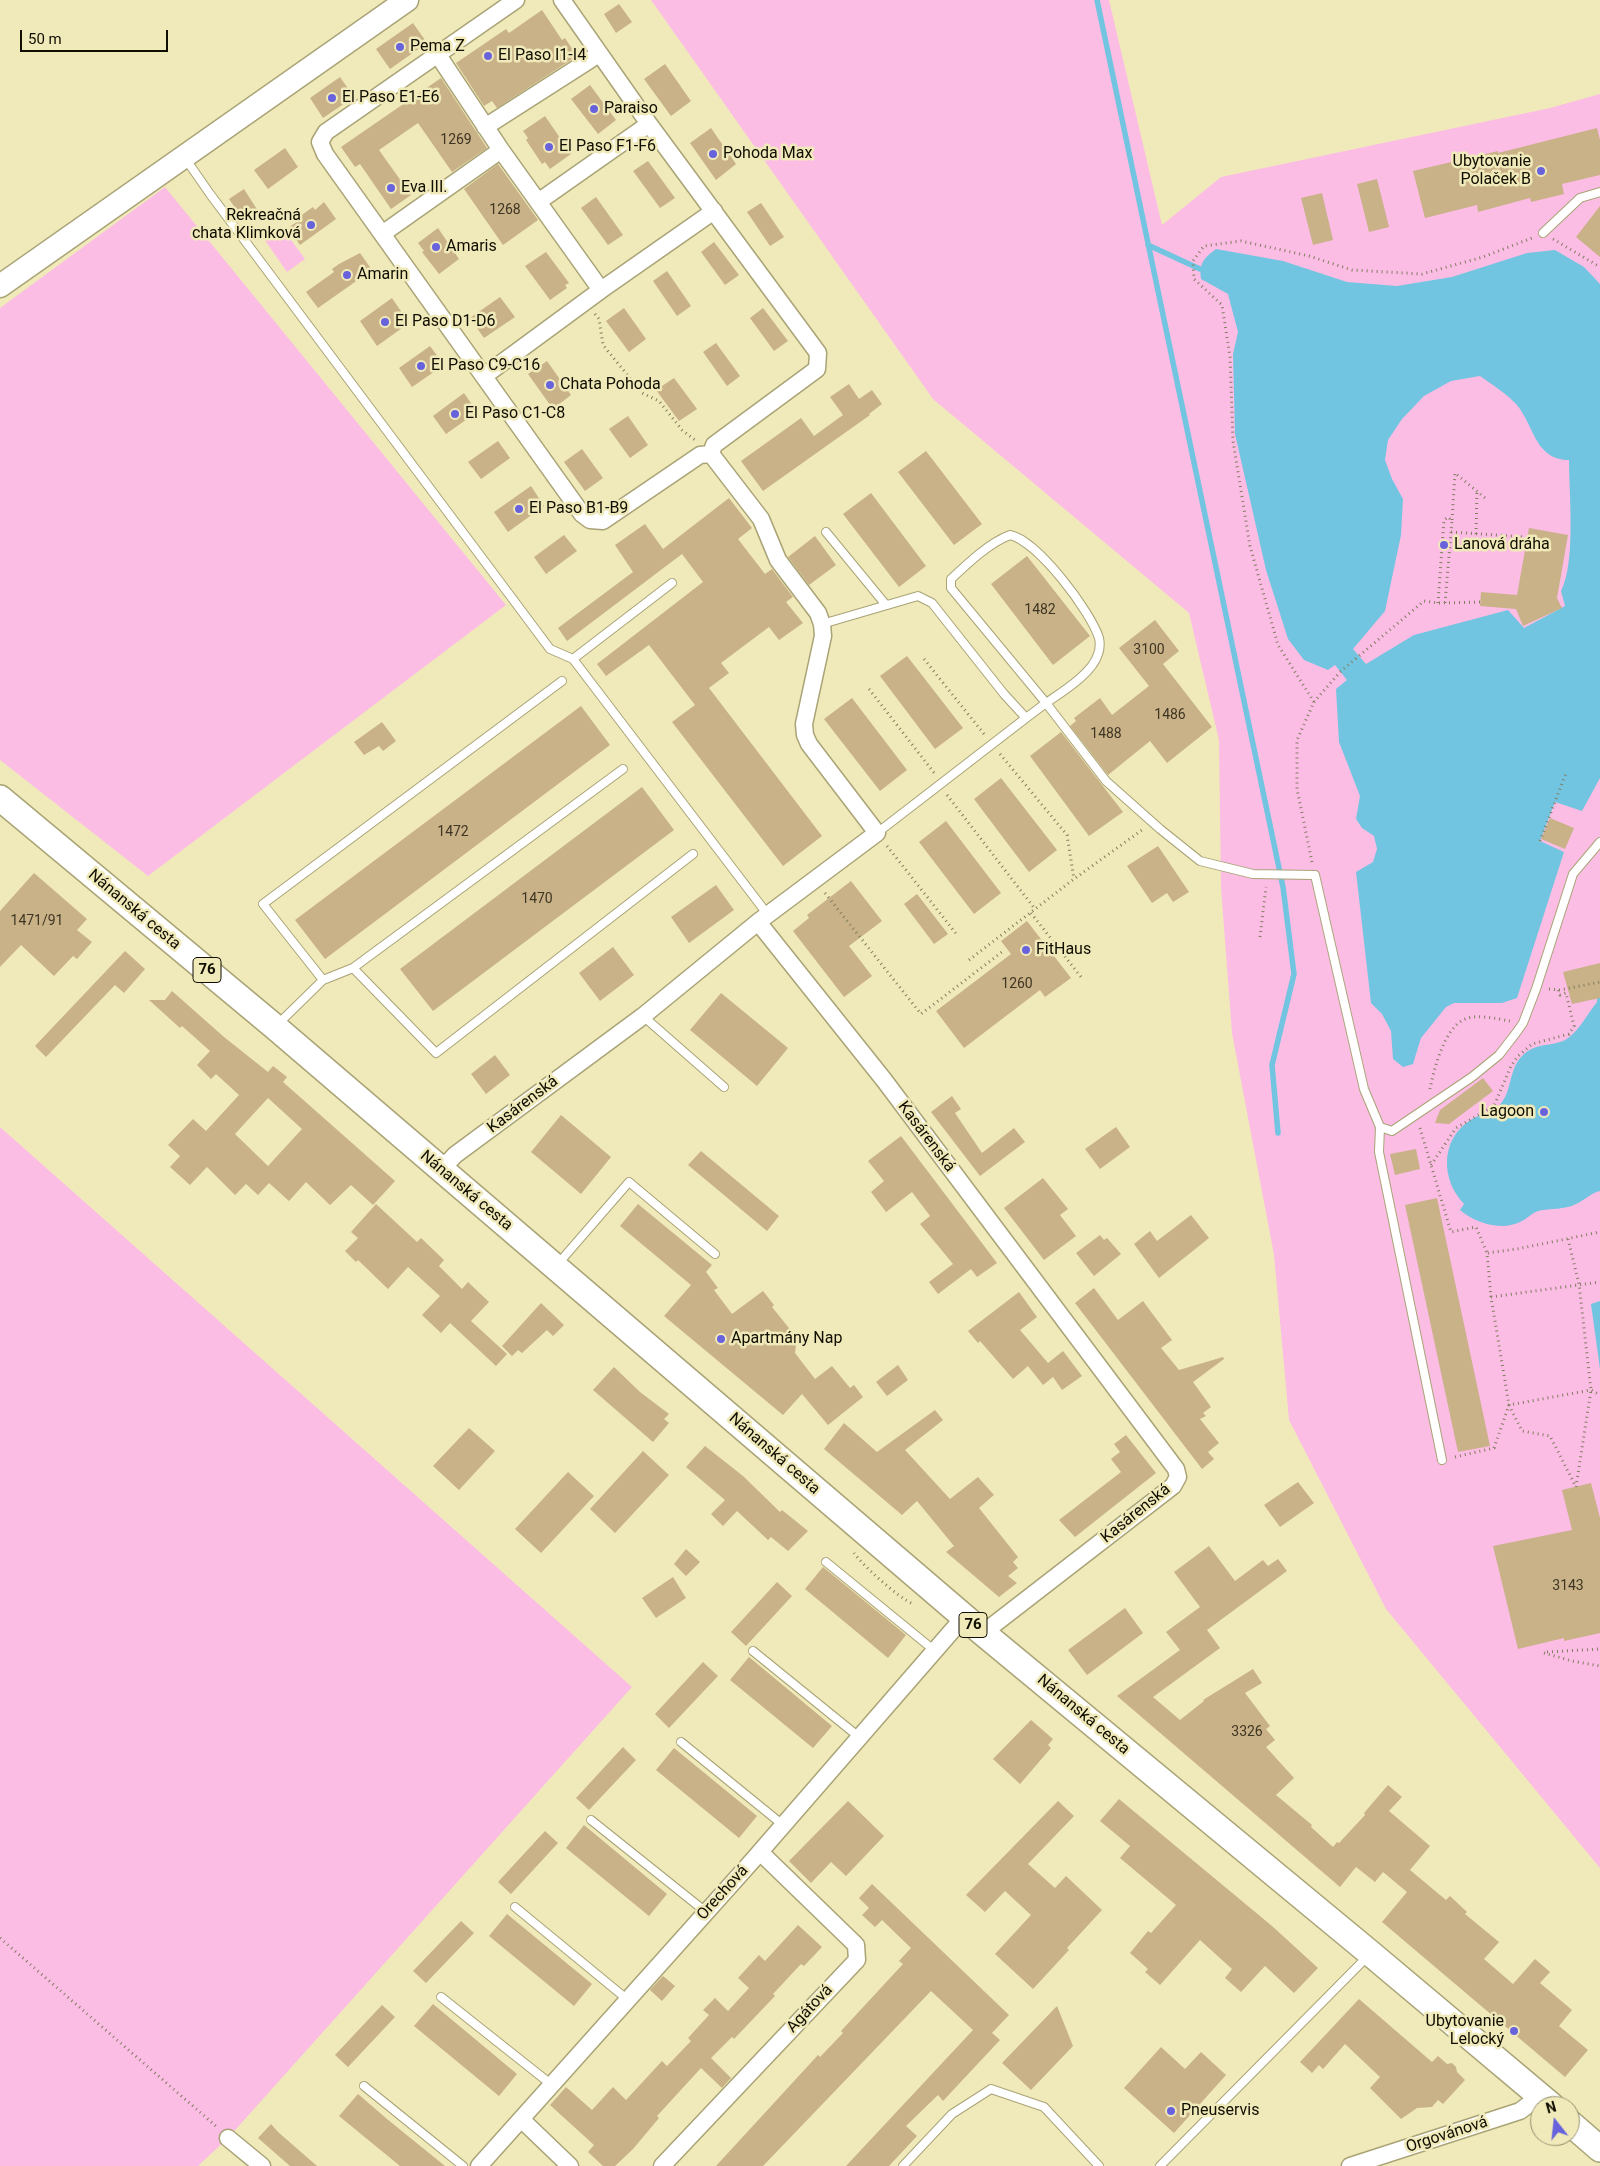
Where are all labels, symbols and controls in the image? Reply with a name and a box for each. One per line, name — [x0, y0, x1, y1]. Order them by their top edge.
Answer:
scale bar — [22, 20, 170, 52]
text: 50 m — [28, 30, 62, 48]
place label: Pema Z — [410, 37, 465, 57]
marker: Pema Z — [394, 41, 406, 53]
place label: El Paso I1-I4 — [498, 46, 586, 66]
marker: El Paso I1-I4 — [482, 50, 494, 62]
place label: El Paso E1-E6 — [342, 88, 440, 108]
marker: El Paso E1-E6 — [326, 92, 338, 104]
place label: Paraiso — [604, 99, 658, 119]
marker: Paraiso — [588, 103, 600, 115]
house number: 1269 — [440, 132, 472, 148]
place label: El Paso F1-F6 — [559, 137, 656, 157]
marker: El Paso F1-F6 — [543, 141, 555, 153]
place label: Pohoda Max — [723, 144, 812, 164]
marker: Pohoda Max — [707, 148, 719, 160]
place label: Ubytovanie Polaček B — [1453, 152, 1531, 190]
marker: Ubytovanie Polaček B — [1535, 165, 1547, 177]
place label: Eva III. — [401, 178, 447, 198]
marker: Eva III. — [385, 182, 397, 194]
house number: 1268 — [489, 202, 521, 218]
place label: Rekreačná chata Klimková — [192, 206, 301, 244]
marker: Rekreačná chata Klimková — [305, 219, 317, 231]
place label: Amaris — [446, 237, 497, 257]
marker: Amaris — [430, 241, 442, 253]
place label: Amarin — [357, 265, 408, 285]
marker: Amarin — [341, 269, 353, 281]
place label: El Paso D1-D6 — [395, 312, 495, 332]
marker: El Paso D1-D6 — [379, 316, 391, 328]
place label: El Paso C9-C16 — [431, 356, 540, 376]
marker: El Paso C9-C16 — [415, 360, 427, 372]
place label: Chata Pohoda — [560, 375, 661, 395]
marker: Chata Pohoda — [544, 379, 556, 391]
place label: El Paso C1-C8 — [465, 404, 565, 424]
marker: El Paso C1-C8 — [449, 408, 461, 420]
place label: El Paso B1-B9 — [529, 499, 628, 519]
marker: El Paso B1-B9 — [513, 503, 525, 515]
place label: Lanová dráha — [1454, 535, 1550, 555]
marker: Lanová dráha — [1438, 539, 1450, 551]
house number: 1482 — [1024, 602, 1056, 618]
house number: 3100 — [1133, 642, 1165, 658]
house number: 1486 — [1154, 707, 1186, 723]
house number: 1488 — [1090, 726, 1122, 742]
house number: 1472 — [437, 824, 469, 840]
street label: Nánanská cesta — [84, 866, 184, 954]
house number: 1470 — [521, 891, 553, 907]
house number: 1471/91 — [11, 913, 63, 929]
place label: FitHaus — [1036, 940, 1091, 960]
marker: FitHaus — [1020, 944, 1032, 956]
road number: 76 — [193, 958, 221, 982]
house number: 1260 — [1001, 976, 1033, 992]
street label: Kasárenská — [484, 1072, 562, 1138]
street label: Kasárenská — [893, 1098, 959, 1176]
place label: Lagoon — [1481, 1102, 1534, 1122]
marker: Lagoon — [1538, 1106, 1550, 1118]
street label: Nánanská cesta — [416, 1147, 516, 1235]
place label: Apartmány Nap — [731, 1329, 842, 1349]
marker: Apartmány Nap — [715, 1333, 727, 1345]
street label: Nánanská cesta — [724, 1409, 824, 1499]
street label: Kasárenská — [1098, 1480, 1174, 1548]
house number: 3143 — [1552, 1578, 1584, 1594]
road number: 76 — [959, 1612, 987, 1638]
street label: Nánanská cesta — [1033, 1671, 1133, 1759]
house number: 3326 — [1231, 1724, 1263, 1740]
street label: Orechová — [693, 1862, 753, 1924]
street label: Agátová — [783, 1981, 837, 2037]
place label: Ubytovanie Lelocký — [1426, 2012, 1504, 2050]
marker: Ubytovanie Lelocký — [1508, 2025, 1520, 2037]
north arrow — [1530, 2096, 1580, 2146]
text: N — [1544, 2098, 1558, 2117]
place label: Pneuservis — [1181, 2101, 1259, 2121]
marker: Pneuservis — [1165, 2105, 1177, 2117]
street label: Orgovánová — [1404, 2113, 1490, 2157]

